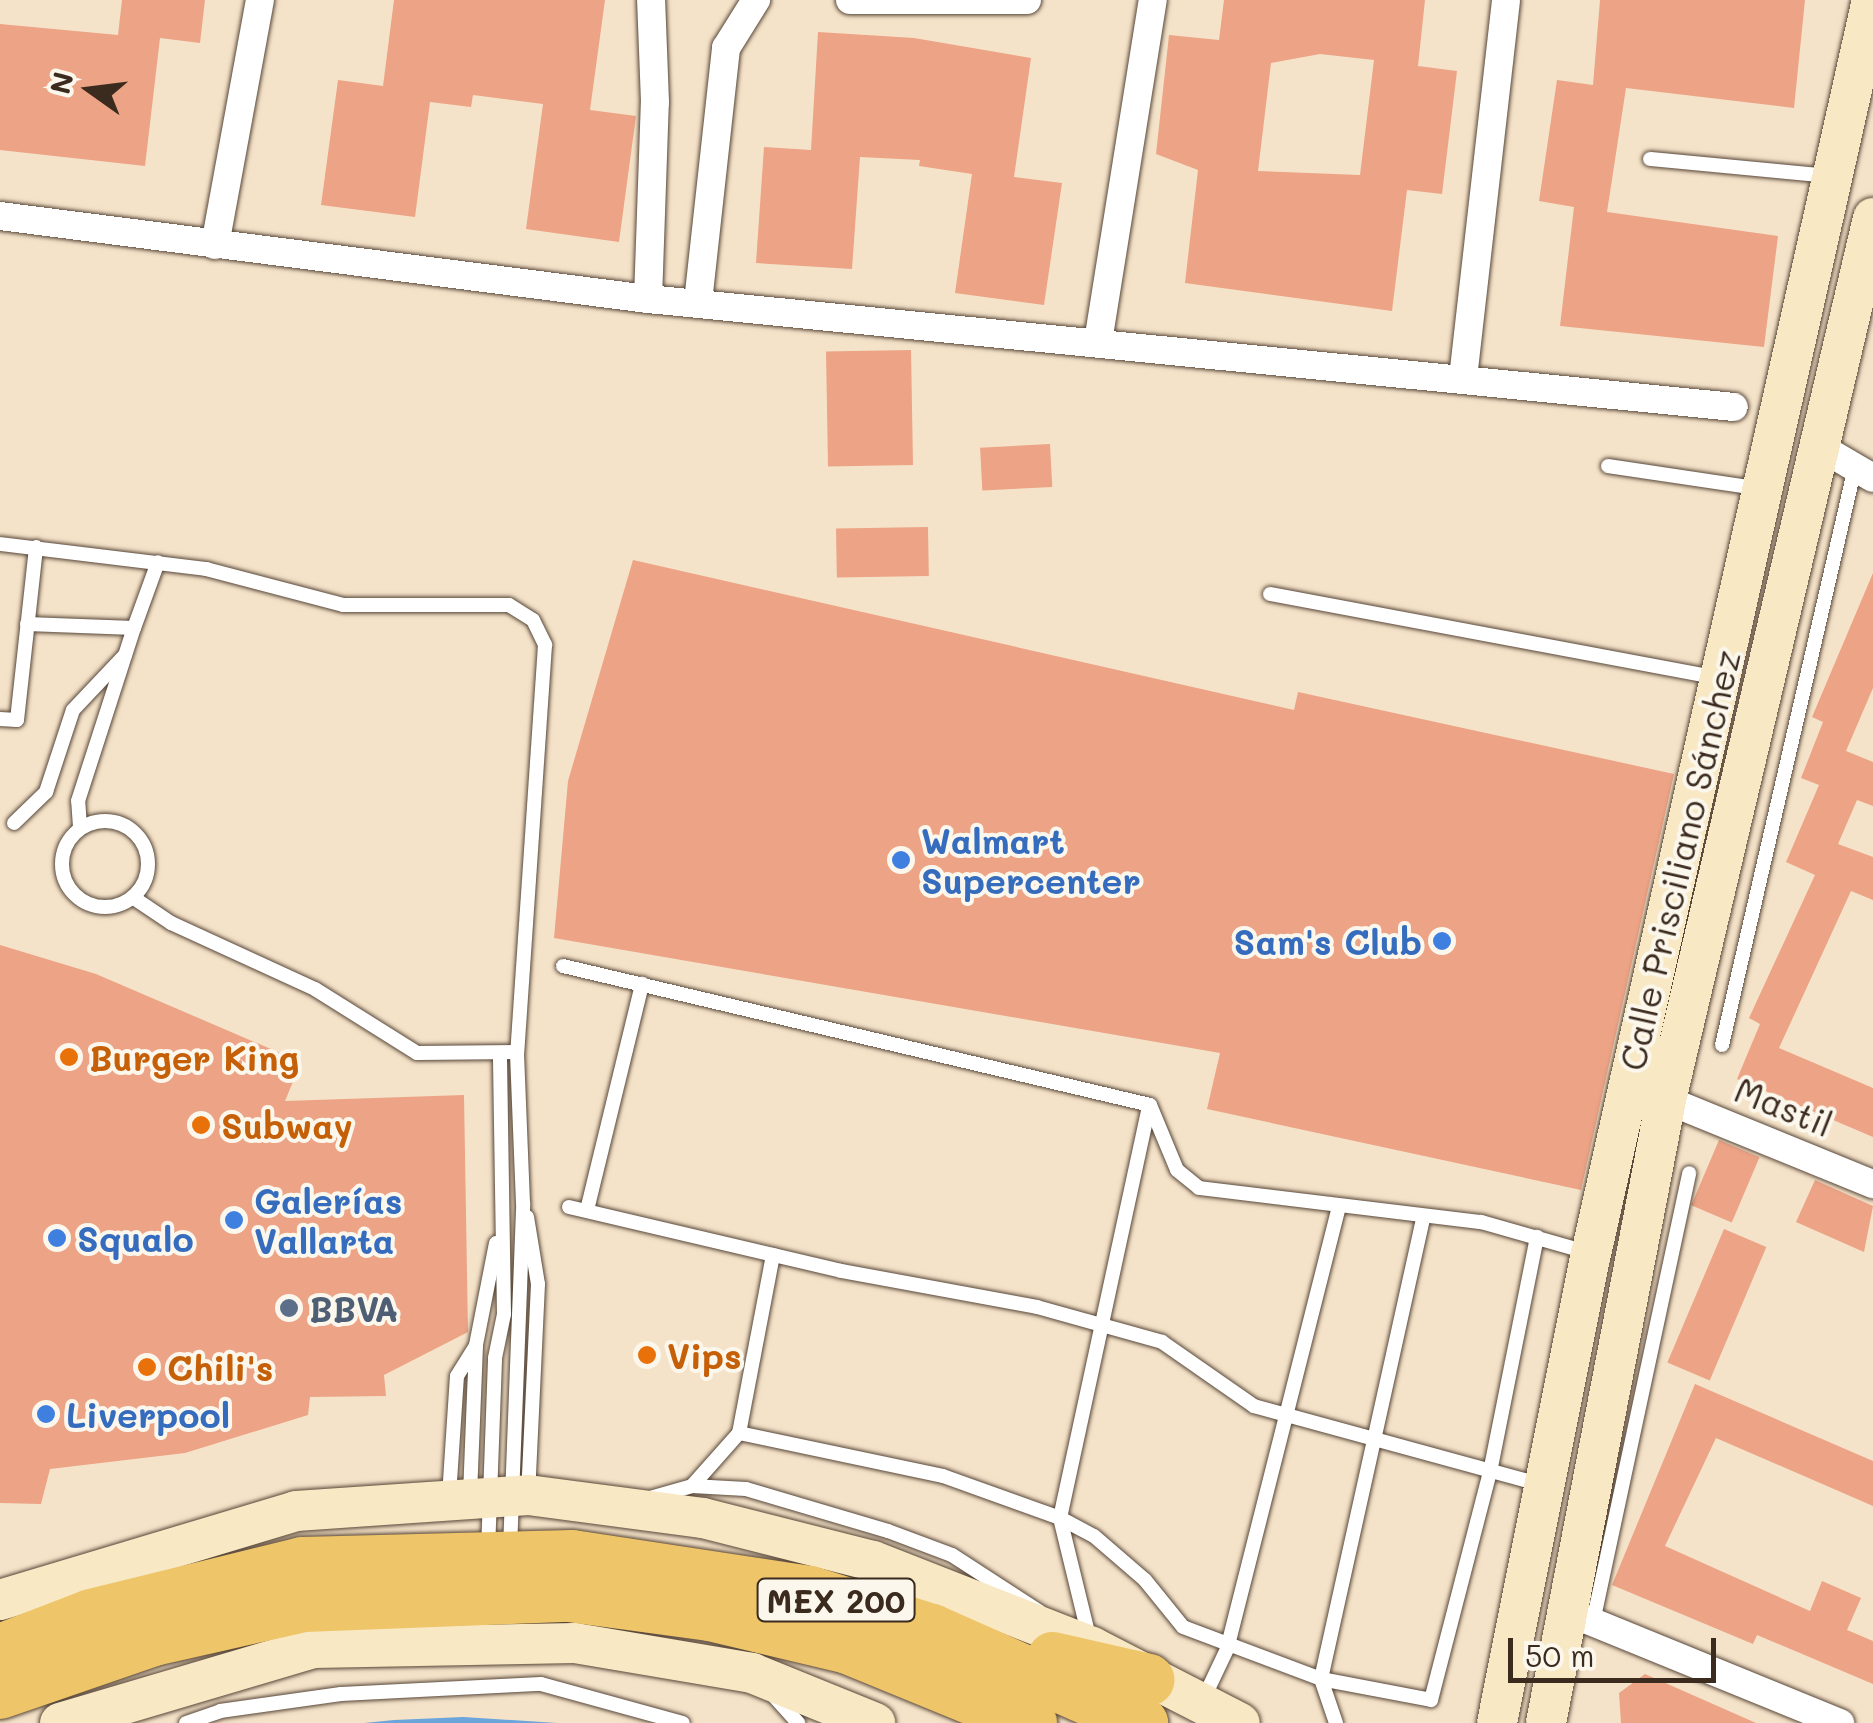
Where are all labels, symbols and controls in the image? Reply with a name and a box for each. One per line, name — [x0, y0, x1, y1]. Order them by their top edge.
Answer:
north arrow — [40, 40, 140, 140]
text: N — [41, 68, 81, 97]
street label: Calle Prisciliano Sánchez — [1610, 646, 1748, 1074]
place label: Walmart Supercenter — [921, 819, 1141, 901]
marker: Walmart Supercenter — [890, 849, 912, 871]
place label: Sam's Club — [1233, 920, 1422, 962]
marker: Sam's Club — [1431, 930, 1453, 952]
place label: Burger King — [89, 1036, 299, 1078]
marker: Burger King — [58, 1046, 80, 1068]
street label: Mastil — [1729, 1067, 1839, 1145]
place label: Subway — [221, 1104, 353, 1146]
marker: Subway — [190, 1114, 212, 1136]
place label: Galerías Vallarta — [254, 1179, 402, 1261]
marker: Galerías Vallarta — [223, 1209, 245, 1231]
place label: Squalo — [77, 1217, 194, 1259]
marker: Squalo — [46, 1227, 68, 1249]
place label: BBVA — [309, 1287, 398, 1329]
marker: BBVA — [278, 1297, 300, 1319]
place label: Vips — [667, 1334, 742, 1376]
marker: Vips — [636, 1344, 658, 1366]
place label: Chili's — [167, 1346, 273, 1388]
marker: Chili's — [136, 1356, 158, 1378]
place label: Liverpool — [66, 1393, 230, 1435]
marker: Liverpool — [35, 1403, 57, 1425]
road number: MEX 200 — [756, 1573, 916, 1627]
scale bar — [1513, 1618, 1720, 1680]
text: 50 m — [1525, 1635, 1595, 1675]

